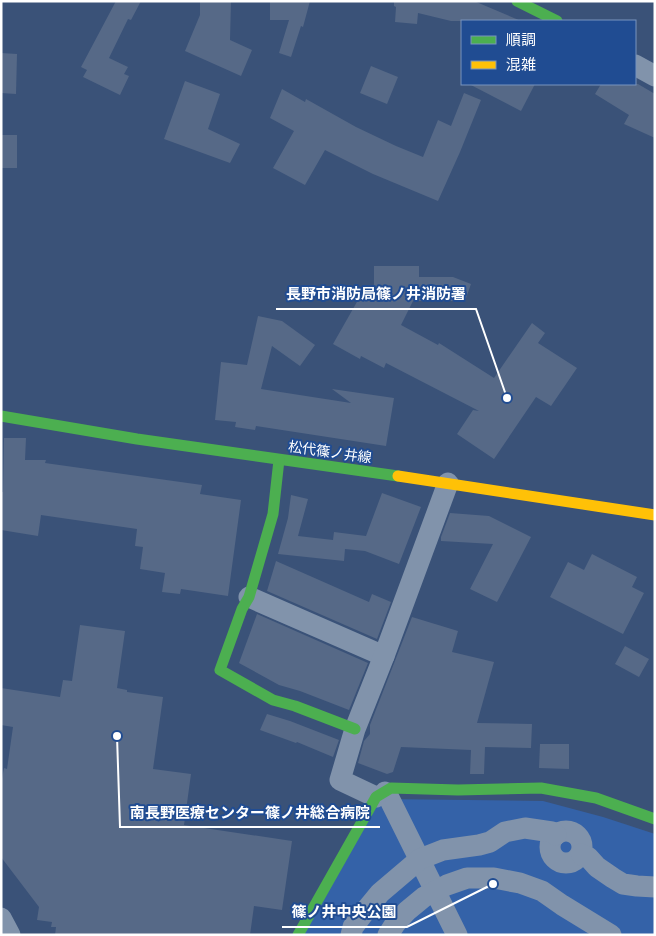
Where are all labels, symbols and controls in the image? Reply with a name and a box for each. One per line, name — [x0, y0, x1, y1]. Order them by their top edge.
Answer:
legend — [461, 20, 636, 85]
text: 順調 — [506, 30, 536, 49]
text: 混雑 — [506, 55, 536, 74]
callout: 長野市消防局篠ノ井消防署 — [276, 279, 476, 309]
text: 長野市消防局篠ノ井消防署 — [286, 284, 466, 303]
street label: 松代篠ノ井線 — [287, 437, 373, 467]
callout: 南長野医療センター篠ノ井総合病院 — [120, 797, 380, 827]
text: 南長野医療センター篠ノ井総合病院 — [130, 803, 370, 822]
callout: 篠ノ井中央公園 — [282, 897, 407, 927]
text: 篠ノ井中央公園 — [291, 902, 397, 921]

